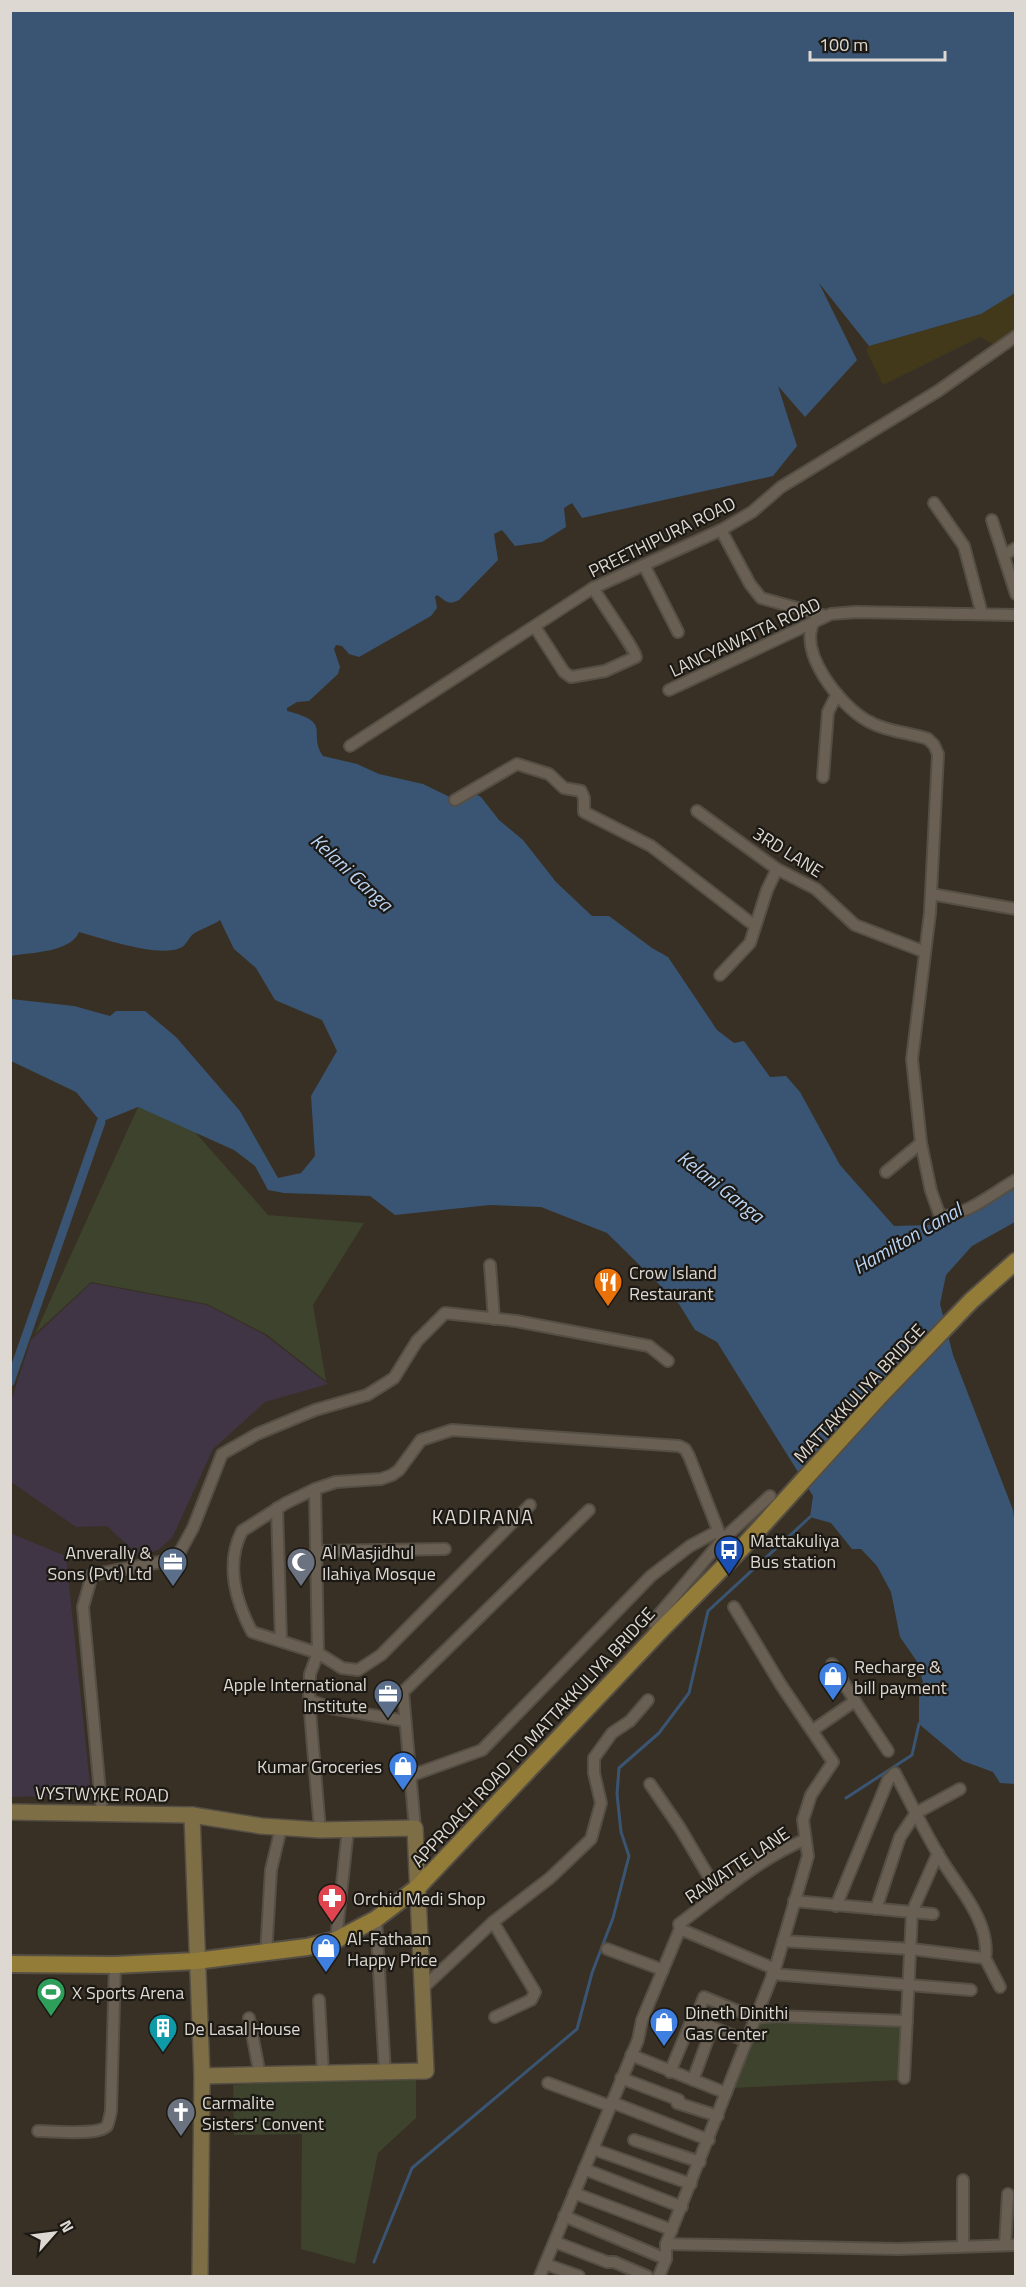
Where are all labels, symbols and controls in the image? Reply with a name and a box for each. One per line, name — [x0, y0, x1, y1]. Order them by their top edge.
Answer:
scale bar — [810, 24, 945, 62]
text: 100 m — [819, 31, 868, 58]
street label: PREETHIPURA ROAD — [584, 490, 740, 584]
street label: LANCYAWATTA ROAD — [665, 590, 825, 684]
street label: 3RD LANE — [748, 820, 828, 884]
water label: Kelani Ganga — [304, 826, 401, 919]
water label: Kelani Ganga — [671, 1142, 772, 1230]
water label: Hamilton Canal — [847, 1193, 969, 1282]
place label: Crow Island Restaurant — [629, 1259, 717, 1307]
restaurant icon: Crow Island Restaurant — [592, 1266, 624, 1308]
street label: MATTAKKULIYA BRIDGE — [787, 1317, 931, 1469]
district label: KADIRANA — [432, 1501, 534, 1532]
place label: Mattakuliya Bus station — [750, 1527, 840, 1575]
bus stop icon: Mattakuliya Bus station — [713, 1534, 745, 1576]
place label: Anverally & Sons (Pvt) Ltd — [47, 1539, 153, 1587]
place label: Al Masjidhul Ilahiya Mosque — [322, 1539, 436, 1587]
office icon: Anverally & Sons (Pvt) Ltd — [157, 1546, 189, 1588]
mosque icon: Al Masjidhul Ilahiya Mosque — [285, 1546, 317, 1588]
street label: APPROACH ROAD TO MATTAKKULIYA BRIDGE — [405, 1601, 661, 1873]
place label: Recharge & bill payment — [854, 1653, 948, 1701]
shop icon: Recharge & bill payment — [817, 1660, 849, 1702]
place label: Apple International Institute — [223, 1671, 367, 1719]
office icon: Apple International Institute — [372, 1678, 404, 1720]
shop icon: Kumar Groceries — [387, 1750, 419, 1792]
place label: Kumar Groceries — [257, 1753, 382, 1780]
street label: VYSTWYKE ROAD — [35, 1779, 169, 1809]
street label: RAWATTE LANE — [679, 1820, 795, 1910]
pharmacy icon: Orchid Medi Shop — [316, 1882, 348, 1924]
place label: Orchid Medi Shop — [353, 1885, 486, 1912]
place label: Al-Fathaan Happy Price — [347, 1925, 437, 1973]
shop icon: Al-Fathaan Happy Price — [310, 1932, 342, 1974]
sports icon: X Sports Arena — [35, 1976, 67, 2018]
place label: X Sports Arena — [72, 1979, 184, 2006]
place label: Dineth Dinithi Gas Center — [685, 1999, 788, 2047]
shop icon: Dineth Dinithi Gas Center — [648, 2006, 680, 2048]
building icon: De Lasal House — [147, 2012, 179, 2054]
place label: De Lasal House — [184, 2015, 300, 2042]
place label: Carmalite Sisters' Convent — [202, 2089, 325, 2137]
church icon: Carmalite Sisters' Convent — [165, 2096, 197, 2138]
north arrow — [24, 2203, 84, 2263]
text: N — [54, 2215, 80, 2236]

